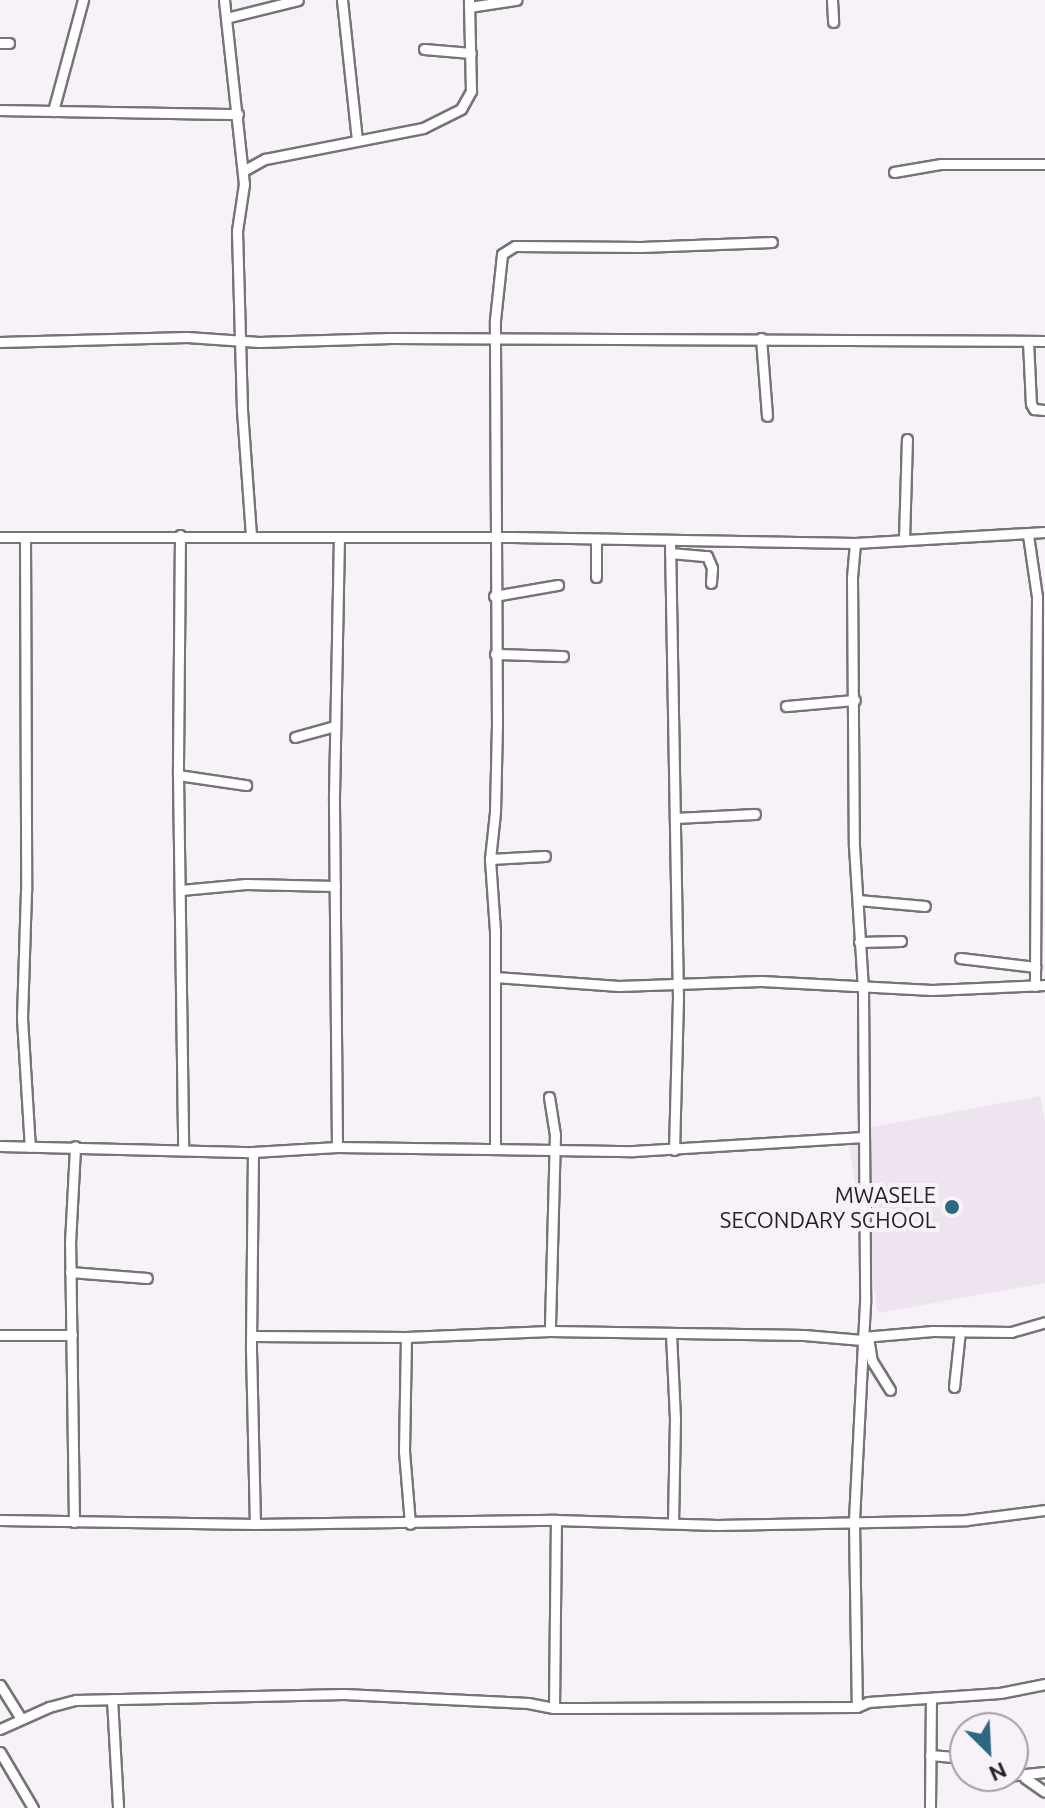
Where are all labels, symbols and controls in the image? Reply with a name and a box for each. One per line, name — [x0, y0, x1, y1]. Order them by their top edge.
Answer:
place label: MWASELE SECONDARY SCHOOL — [720, 1181, 936, 1232]
marker: MWASELE SECONDARY SCHOOL — [943, 1198, 961, 1216]
north arrow — [949, 1712, 1029, 1792]
text: N — [986, 1758, 1011, 1787]

